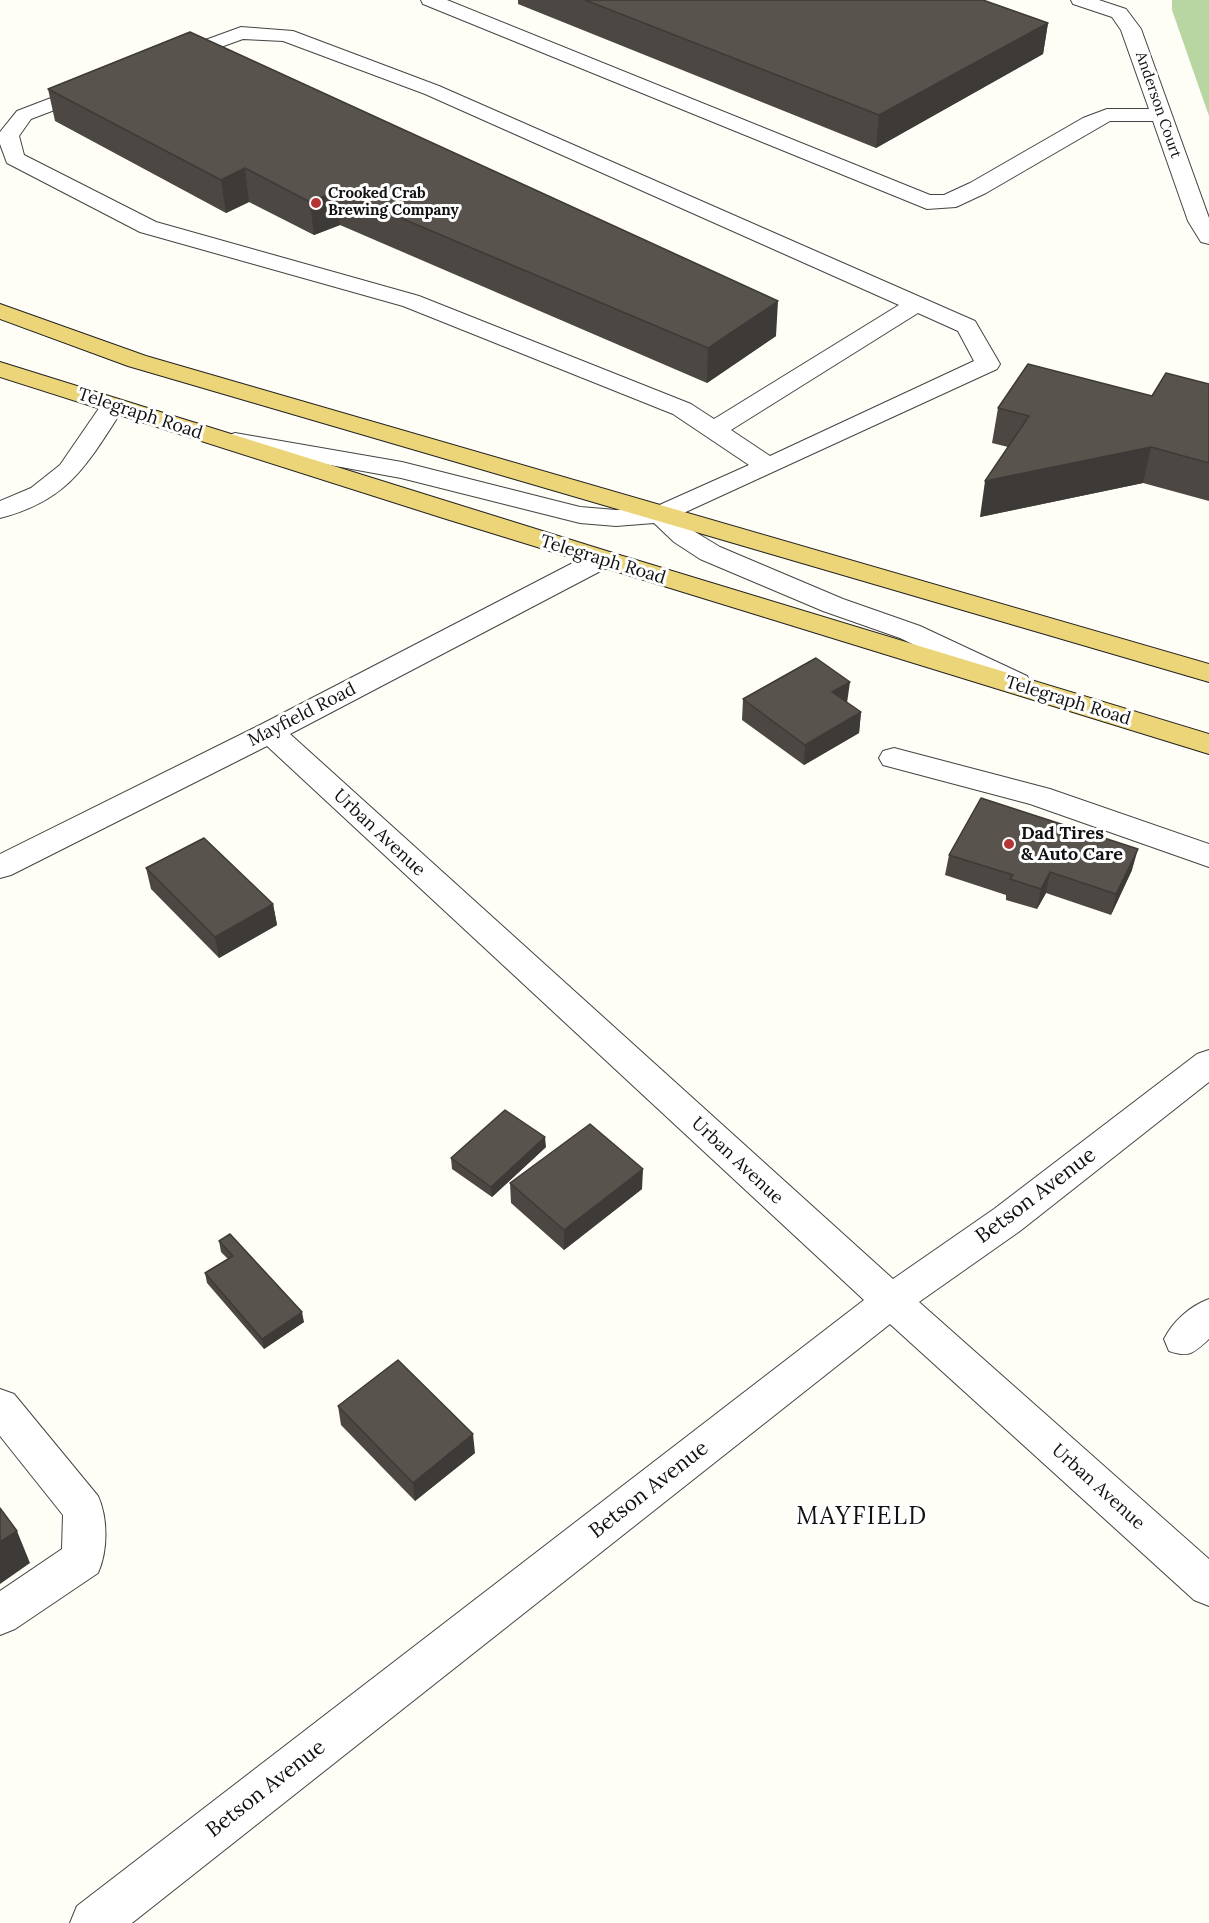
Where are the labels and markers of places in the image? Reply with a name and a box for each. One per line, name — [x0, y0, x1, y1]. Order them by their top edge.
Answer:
place label: Crooked Crab Brewing Company — [328, 185, 459, 220]
marker: Crooked Crab Brewing Company — [309, 196, 323, 210]
place label: Dad Tires & Auto Care — [1021, 823, 1123, 866]
marker: Dad Tires & Auto Care — [1002, 837, 1016, 851]

